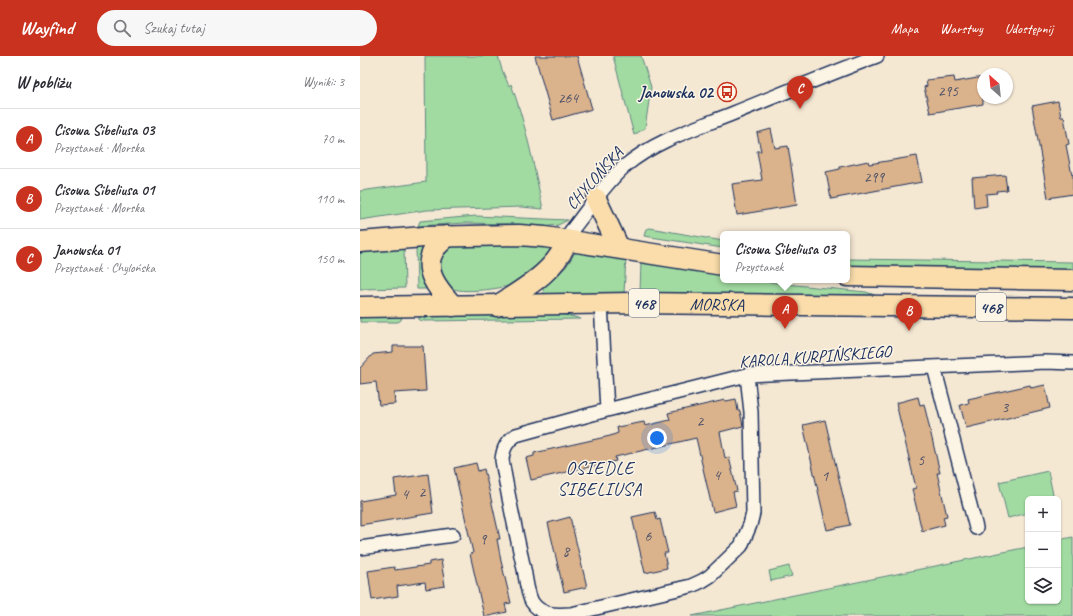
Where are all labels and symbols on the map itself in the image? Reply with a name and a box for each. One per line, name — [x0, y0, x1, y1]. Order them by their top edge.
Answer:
north arrow — [977, 68, 1013, 104]
pin: C — [787, 76, 813, 109]
bus stop icon: Janowska 02 — [716, 81, 738, 103]
place label: Janowska 02 — [638, 82, 714, 103]
house number: 295 — [938, 82, 959, 101]
house number: 264 — [558, 89, 579, 108]
street label: CHYLOŃSKA — [560, 141, 629, 214]
house number: 299 — [864, 168, 885, 187]
road number: 468 — [629, 289, 659, 317]
road number: 468 — [976, 293, 1006, 321]
street label: MORSKA — [690, 294, 745, 315]
pin: A — [772, 296, 798, 329]
pin: B — [896, 298, 922, 331]
street label: KAROLA KURPIŃSKIEGO — [738, 340, 893, 372]
house number: 3 — [1002, 398, 1010, 417]
house number: 2 — [697, 412, 705, 431]
your location — [647, 428, 667, 448]
house number: 5 — [918, 451, 926, 470]
district label: OSIEDLE SIBELIUSA — [558, 457, 642, 500]
house number: 4 — [714, 466, 722, 485]
house number: 1 — [822, 467, 830, 486]
house number: 2 — [419, 483, 427, 502]
house number: 4 — [402, 485, 410, 504]
house number: 6 — [645, 527, 653, 546]
house number: 9 — [480, 530, 488, 549]
house number: 8 — [563, 542, 571, 561]

